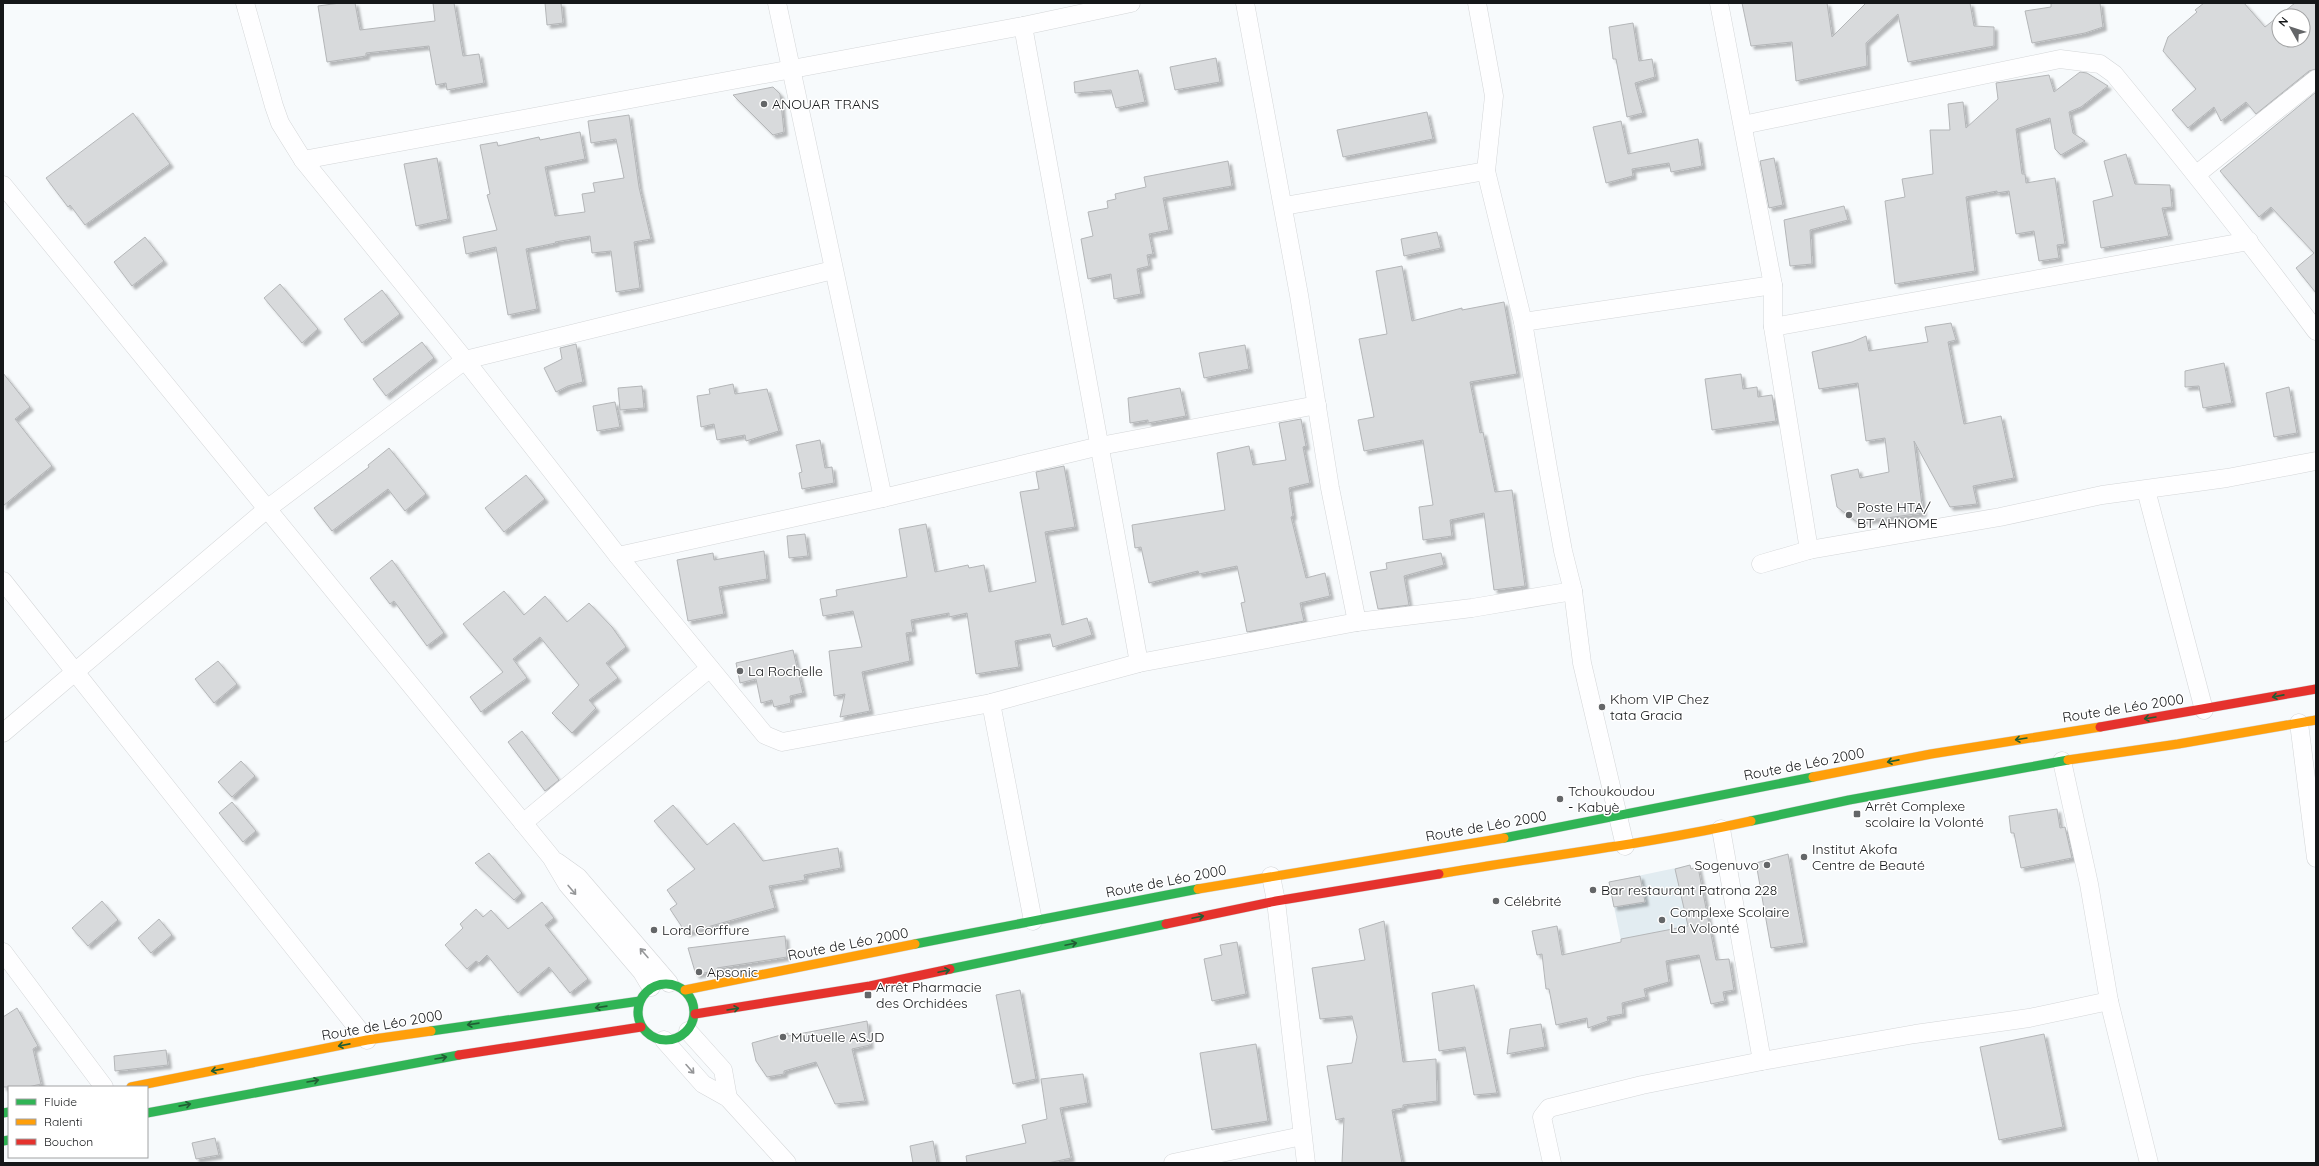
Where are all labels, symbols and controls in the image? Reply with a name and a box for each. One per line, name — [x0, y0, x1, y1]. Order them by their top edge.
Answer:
north arrow — [2271, 8, 2311, 48]
text: N — [2275, 14, 2291, 29]
place label: ANOUAR TRANS — [772, 95, 879, 113]
marker: ANOUAR TRANS — [759, 99, 769, 109]
place label: Poste HTA/ BT AHNOME — [1857, 498, 1938, 532]
marker: Poste HTA/ BT AHNOME — [1844, 510, 1854, 520]
place label: La Rochelle — [748, 662, 823, 680]
marker: La Rochelle — [735, 666, 745, 676]
place label: Khom VIP Chez tata Gracia — [1610, 690, 1709, 724]
street label: Route de Léo 2000 — [2061, 690, 2185, 726]
one-way arrow — [2272, 692, 2285, 700]
marker: Khom VIP Chez tata Gracia — [1597, 702, 1607, 712]
one-way arrow — [2144, 714, 2157, 722]
one-way arrow — [2015, 735, 2028, 743]
street label: Route de Léo 2000 — [1742, 743, 1866, 785]
one-way arrow — [1887, 757, 1900, 765]
place label: Tchoukoudou - Kabyè — [1568, 782, 1655, 816]
marker: Tchoukoudou - Kabyè — [1555, 794, 1565, 804]
place label: Arrêt Complexe scolaire la Volonté — [1865, 797, 1984, 831]
street label: Route de Léo 2000 — [1424, 806, 1548, 846]
marker: Arrêt Complexe scolaire la Volonté — [1852, 809, 1862, 819]
place label: Institut Akofa Centre de Beauté — [1812, 840, 1925, 874]
marker: Institut Akofa Centre de Beauté — [1799, 852, 1809, 862]
place label: Sogenuvo — [1694, 856, 1759, 874]
street label: Route de Léo 2000 — [1104, 860, 1228, 902]
marker: Sogenuvo — [1762, 860, 1772, 870]
place label: Bar restaurant Patrona 228 — [1601, 881, 1777, 899]
one-way arrow — [567, 884, 576, 895]
marker: Bar restaurant Patrona 228 — [1588, 885, 1598, 895]
place label: Célébrité — [1504, 892, 1562, 910]
marker: Célébrité — [1491, 896, 1501, 906]
place label: Complexe Scolaire La Volonté — [1670, 903, 1789, 937]
one-way arrow — [1191, 913, 1204, 921]
marker: Complexe Scolaire La Volonté — [1657, 915, 1667, 925]
place label: Lord Corffure — [662, 921, 749, 939]
street label: Route de Léo 2000 — [786, 923, 910, 965]
marker: Lord Corffure — [649, 925, 659, 935]
one-way arrow — [1064, 940, 1077, 948]
one-way arrow — [639, 948, 648, 959]
place label: Apsonic — [707, 963, 758, 981]
one-way arrow — [937, 966, 950, 974]
marker: Apsonic — [694, 967, 704, 977]
place label: Arrêt Pharmacie des Orchidées — [876, 978, 982, 1012]
marker: Arrêt Pharmacie des Orchidées — [863, 990, 873, 1000]
one-way arrow — [595, 1003, 608, 1011]
street label: Route de Léo 2000 — [320, 1005, 444, 1045]
one-way arrow — [726, 1005, 739, 1013]
one-way arrow — [467, 1020, 480, 1028]
place label: Mutuelle ASJD — [791, 1028, 884, 1046]
marker: Mutuelle ASJD — [778, 1032, 788, 1042]
one-way arrow — [338, 1041, 351, 1049]
one-way arrow — [434, 1054, 447, 1062]
one-way arrow — [685, 1064, 694, 1075]
one-way arrow — [211, 1066, 224, 1074]
one-way arrow — [306, 1077, 319, 1085]
legend — [8, 1086, 148, 1158]
text: Fluide — [44, 1094, 77, 1109]
one-way arrow — [178, 1101, 191, 1109]
text: Ralenti — [44, 1114, 82, 1129]
text: Bouchon — [44, 1134, 93, 1149]

